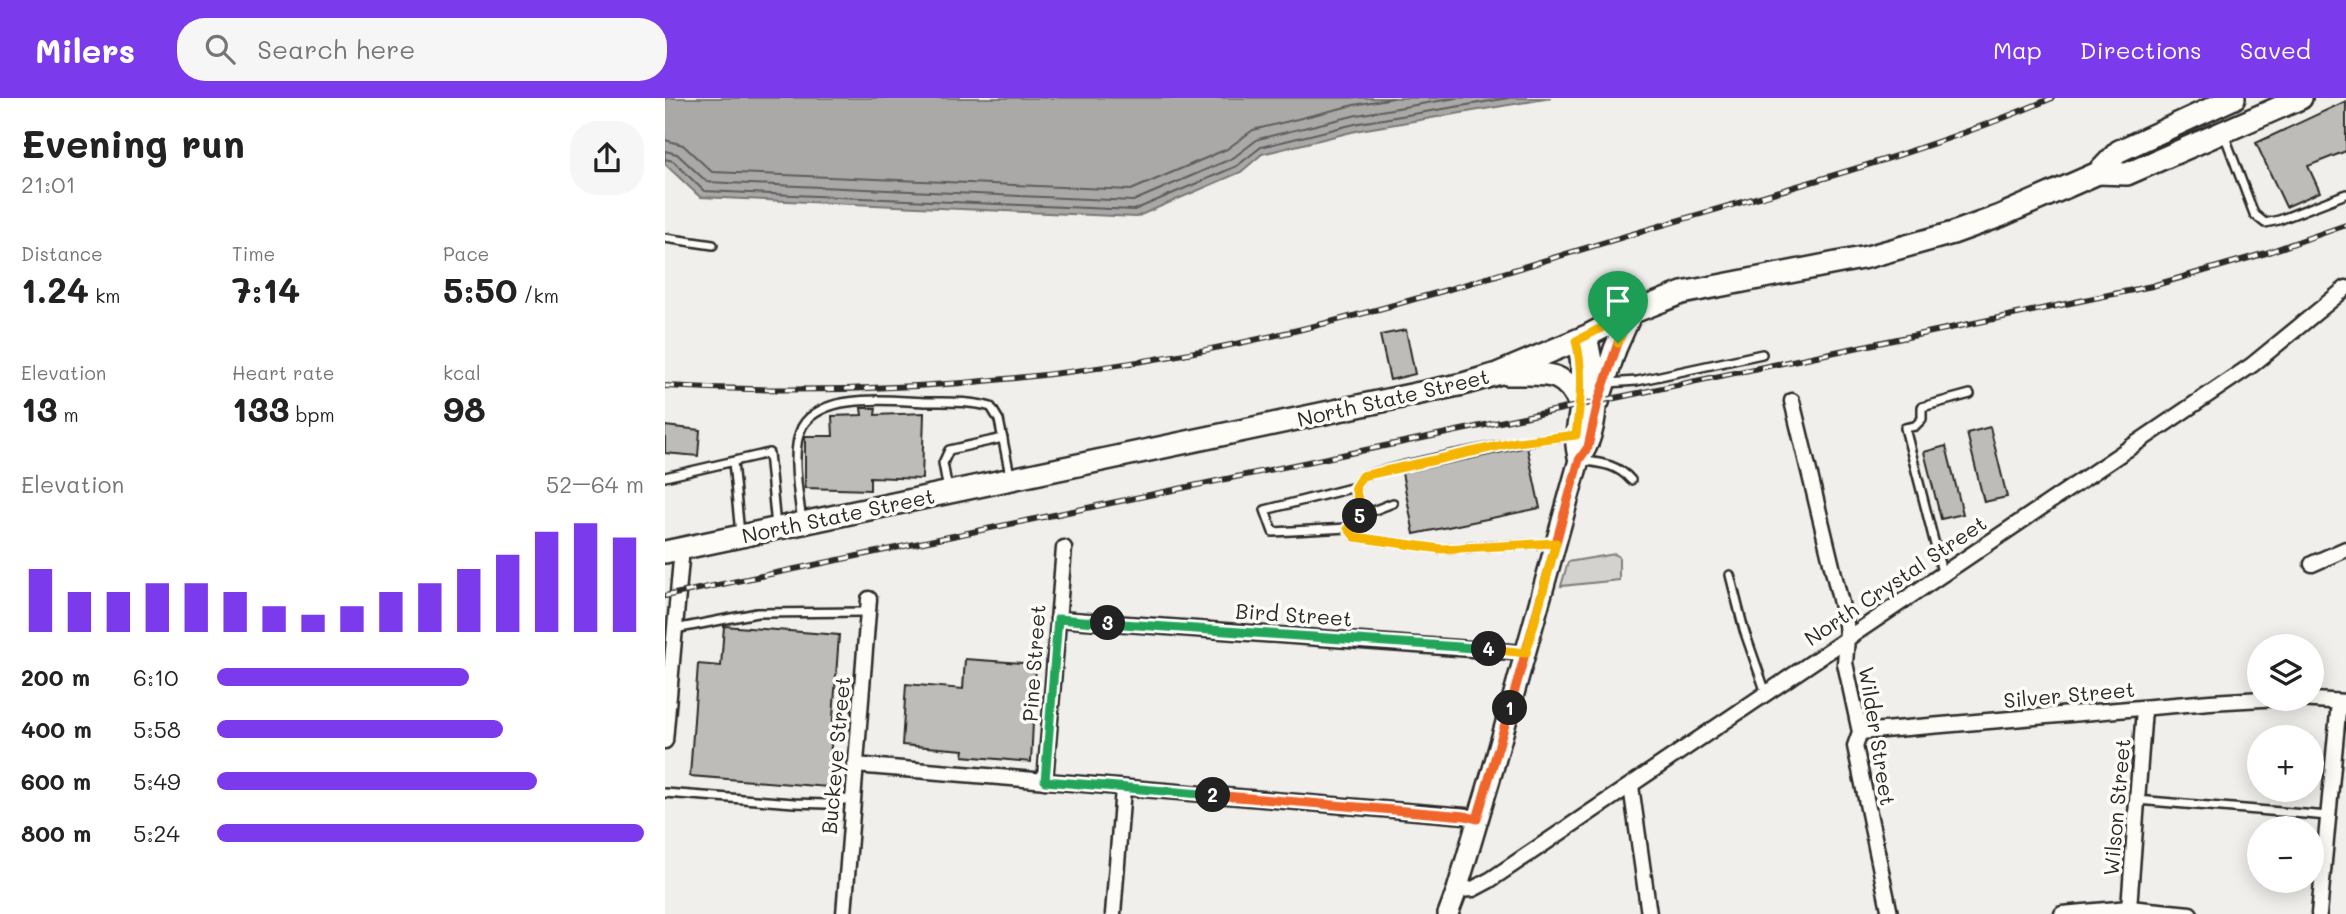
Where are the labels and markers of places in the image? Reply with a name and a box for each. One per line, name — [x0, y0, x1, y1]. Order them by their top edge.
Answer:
pin — [1588, 271, 1648, 343]
pin: 5 — [1343, 498, 1377, 534]
pin: 3 — [1091, 606, 1125, 640]
pin: 4 — [1471, 632, 1507, 666]
pin: 1 — [1493, 690, 1527, 726]
pin: 2 — [1195, 778, 1231, 812]

